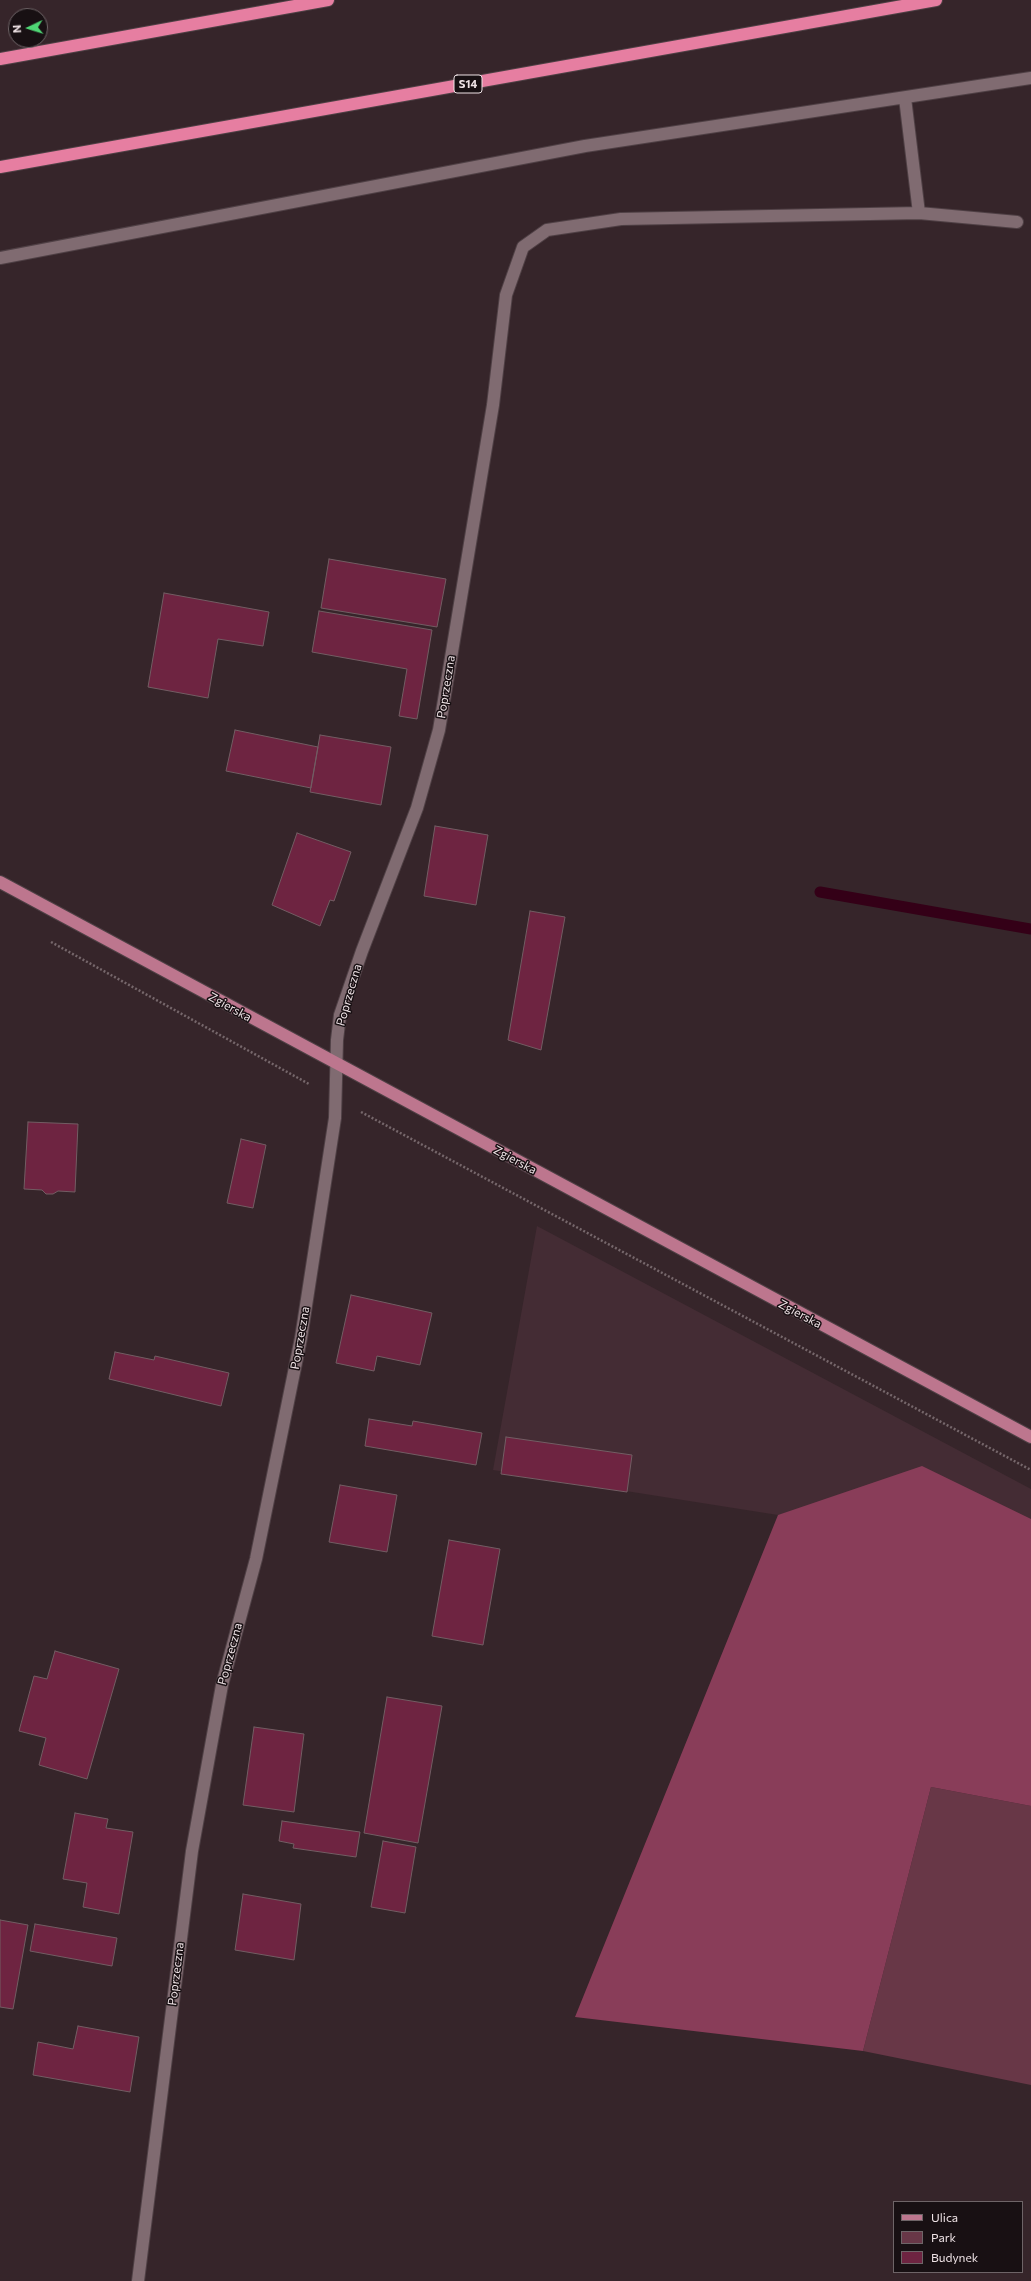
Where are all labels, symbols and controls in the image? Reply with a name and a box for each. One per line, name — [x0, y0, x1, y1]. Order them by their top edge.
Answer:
north arrow — [8, 8, 48, 48]
text: N — [10, 24, 23, 33]
road number: S14 — [454, 75, 482, 93]
street label: Poprzeczna — [434, 654, 458, 720]
street label: Poprzeczna — [333, 962, 365, 1028]
street label: Zgierska — [206, 989, 254, 1025]
street label: Zgierska — [491, 1143, 539, 1177]
street label: Zgierska — [776, 1297, 824, 1331]
street label: Poprzeczna — [287, 1305, 313, 1371]
street label: Poprzeczna — [215, 1621, 245, 1687]
street label: Poprzeczna — [165, 1942, 187, 2006]
legend — [893, 2201, 1023, 2273]
text: Ulica — [931, 2210, 958, 2224]
text: Park — [931, 2230, 956, 2244]
text: Budynek — [931, 2250, 978, 2264]

